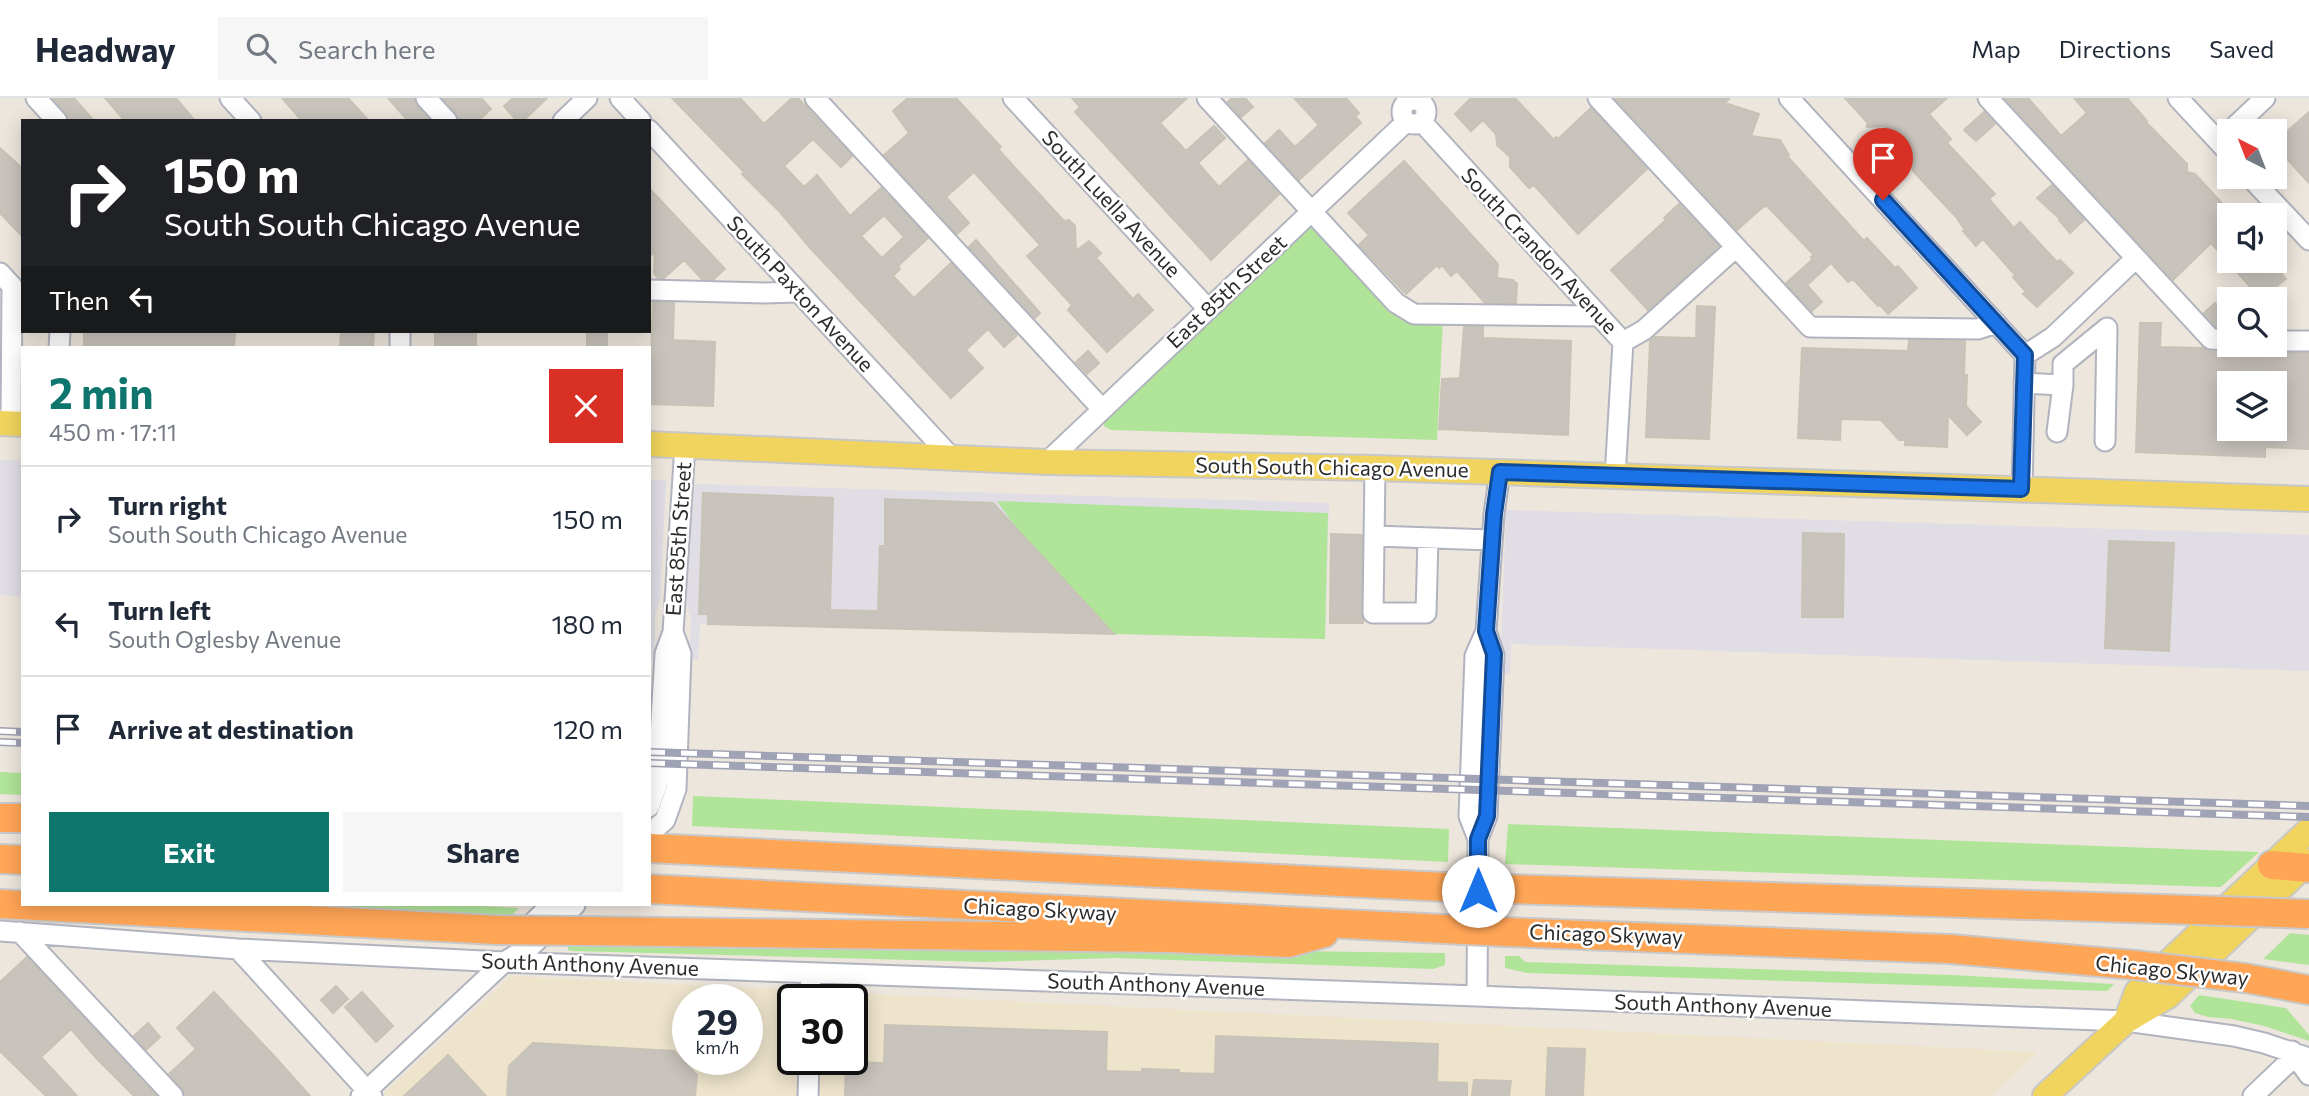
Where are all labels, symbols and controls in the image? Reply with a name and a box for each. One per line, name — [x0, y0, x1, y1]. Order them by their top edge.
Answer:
search box — [218, 17, 708, 80]
text: Headway — [35, 28, 176, 69]
icon: search — [242, 29, 280, 67]
text: Search here — [298, 33, 436, 64]
text: Map — [1971, 34, 2021, 63]
text: Directions — [2059, 34, 2171, 63]
text: Saved — [2209, 34, 2274, 63]
north arrow — [2217, 119, 2287, 189]
map controls — [2217, 119, 2287, 441]
street label: South Luella Avenue — [1038, 124, 1187, 282]
pin — [1853, 128, 1913, 200]
icon: arrive — [1864, 139, 1902, 177]
text: 150 m — [164, 143, 299, 203]
icon: right — [49, 147, 140, 238]
street label: South Crandon Avenue — [1457, 162, 1623, 338]
text: South South Chicago Avenue — [164, 203, 581, 243]
button: sound — [2217, 203, 2287, 273]
street label: South Paxton Avenue — [723, 210, 880, 376]
street label: East 85th Street — [1161, 229, 1291, 353]
icon: left — [123, 280, 161, 318]
text: Then — [49, 284, 109, 315]
button: search — [2217, 287, 2287, 357]
text: 2 min — [49, 366, 154, 418]
button: close — [549, 369, 623, 443]
button: layers — [2217, 371, 2287, 441]
text: 450 m · 17:11 — [49, 418, 177, 446]
street label: South South Chicago Avenue — [1195, 452, 1469, 481]
street label: East 85th Street — [660, 461, 695, 617]
text: Turn right — [108, 489, 227, 520]
icon: right — [49, 500, 87, 538]
text: 150 m — [552, 503, 623, 534]
text: South South Chicago Avenue — [108, 520, 407, 548]
text: Turn left — [108, 594, 211, 625]
icon: left — [49, 605, 87, 643]
text: 180 m — [551, 608, 623, 639]
text: South Oglesby Avenue — [108, 625, 341, 653]
icon: arrive — [49, 710, 87, 748]
text: Arrive at destination — [108, 713, 354, 744]
text: 120 m — [553, 713, 623, 744]
button: Exit — [49, 812, 329, 892]
button: Share — [343, 812, 623, 892]
position arrow — [1441, 854, 1515, 928]
street label: Chicago Skyway — [963, 892, 1118, 925]
street label: Chicago Skyway — [1529, 918, 1683, 949]
street label: South Anthony Avenue — [481, 947, 699, 980]
street label: Chicago Skyway — [2094, 949, 2250, 990]
street label: South Anthony Avenue — [1047, 967, 1265, 1000]
speed limit sign: 30 — [777, 984, 868, 1075]
street label: South Anthony Avenue — [1614, 988, 1832, 1021]
text: 29 — [697, 999, 738, 1042]
text: km/h — [696, 1036, 739, 1058]

